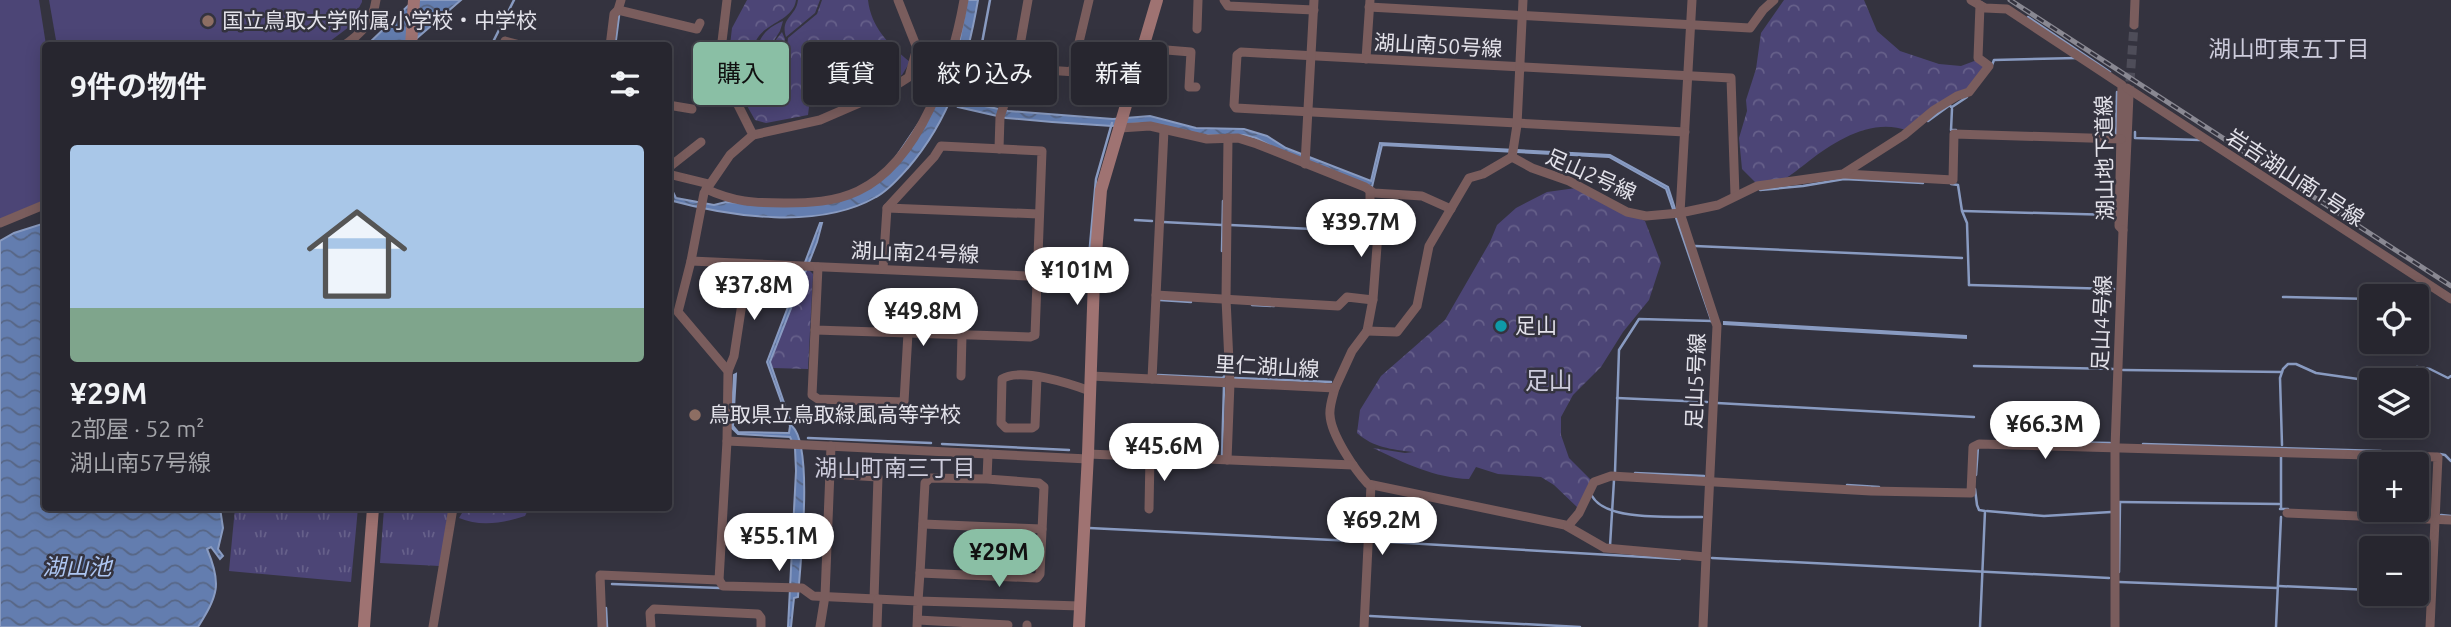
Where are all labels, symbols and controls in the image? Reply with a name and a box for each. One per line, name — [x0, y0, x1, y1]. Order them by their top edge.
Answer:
place label: 国立鳥取大学附属小学校・中学校 — [222, 8, 537, 32]
marker: 国立鳥取大学附属小学校・中学校 — [200, 13, 216, 29]
street label: 湖山南50号線 — [1373, 30, 1503, 60]
district label: 湖山町東五丁目 — [2209, 36, 2370, 61]
chip: 購入 — [693, 42, 789, 105]
chip: 賃貸 — [803, 42, 899, 105]
chip: 絞り込み — [913, 42, 1057, 105]
chip: 新着 — [1071, 42, 1167, 105]
icon: filters — [606, 65, 644, 103]
text: 9件の物件 — [70, 69, 207, 103]
street label: 湖山地下道線 — [2091, 95, 2117, 221]
street label: 岩吉湖山南1号線 — [2222, 124, 2369, 230]
street label: 足山2号線 — [1543, 144, 1640, 205]
icon: home — [294, 191, 420, 317]
pin: ¥39.7M — [1304, 200, 1418, 259]
text: ¥39.7M — [1322, 209, 1400, 234]
street label: 湖山南24号線 — [850, 238, 980, 266]
pin: ¥101M — [1028, 247, 1126, 307]
text: ¥101M — [1041, 257, 1113, 282]
pin: ¥37.8M — [697, 262, 811, 322]
text: ¥37.8M — [715, 272, 793, 297]
street label: 足山4号線 — [2087, 275, 2115, 371]
map controls — [2359, 284, 2429, 606]
button: locate — [2359, 284, 2429, 354]
pin: ¥49.8M — [866, 288, 980, 348]
text: ¥49.8M — [884, 298, 962, 323]
place label: 足山 — [1515, 313, 1557, 337]
marker: 足山 — [1493, 318, 1509, 334]
street label: 足山5号線 — [1681, 333, 1709, 429]
street label: 里仁湖山線 — [1214, 351, 1320, 381]
district label: 足山 — [1525, 367, 1573, 394]
button: layers — [2359, 368, 2429, 438]
text: ¥29M — [70, 376, 147, 410]
place label: 鳥取県立鳥取緑風高等学校 — [709, 402, 961, 426]
pin: ¥66.3M — [1988, 402, 2102, 461]
marker: 鳥取県立鳥取緑風高等学校 — [687, 407, 703, 423]
text: ¥66.3M — [2006, 411, 2084, 436]
text: 2部屋 · 52 m² — [70, 416, 204, 441]
pin: ¥45.6M — [1107, 424, 1221, 483]
text: ¥45.6M — [1125, 433, 1203, 458]
text: 湖山南57号線 — [70, 450, 211, 475]
button: + — [2359, 452, 2429, 522]
district label: 湖山町南三丁目 — [815, 455, 976, 480]
pin: ¥69.2M — [1325, 498, 1439, 557]
text: ¥69.2M — [1343, 507, 1421, 532]
pin: ¥55.1M — [722, 514, 836, 573]
text: ¥55.1M — [740, 523, 818, 548]
pin: ¥29M — [958, 530, 1040, 589]
button: − — [2359, 536, 2429, 606]
text: ¥29M — [969, 539, 1029, 564]
water label: 湖山池 — [43, 554, 114, 579]

